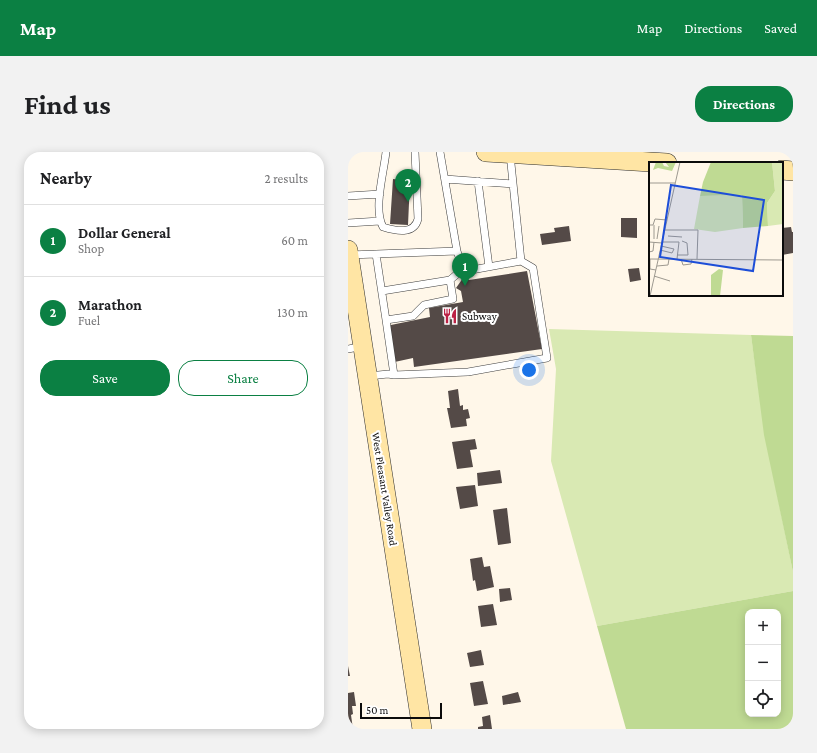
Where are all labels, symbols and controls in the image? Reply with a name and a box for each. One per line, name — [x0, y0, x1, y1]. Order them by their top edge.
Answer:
text: Map — [20, 18, 56, 39]
text: Map — [637, 20, 662, 36]
text: Directions — [684, 20, 742, 36]
text: Saved — [764, 20, 797, 36]
button: Directions — [695, 86, 793, 122]
text: Find us — [24, 89, 111, 120]
inset map — [649, 162, 783, 296]
text: Nearby — [40, 169, 92, 188]
pin: 2 — [395, 169, 421, 202]
text: 2 results — [265, 171, 308, 186]
text: Dollar General — [78, 225, 171, 241]
text: 1 — [51, 233, 55, 248]
text: 60 m — [281, 233, 308, 248]
text: Shop — [78, 241, 104, 256]
pin: 1 — [452, 253, 478, 286]
text: Marathon — [78, 297, 142, 313]
text: 2 — [50, 305, 56, 320]
text: 130 m — [277, 305, 308, 320]
restaurant icon: Subway — [441, 307, 459, 325]
place label: Subway — [462, 310, 498, 323]
text: Fuel — [78, 313, 100, 328]
button: Save — [40, 360, 170, 396]
button: Share — [178, 360, 308, 396]
your location — [519, 360, 539, 380]
street label: West Pleasant Valley Road — [369, 431, 400, 547]
map controls — [745, 609, 781, 717]
button: + — [745, 609, 781, 645]
button: − — [745, 645, 781, 681]
button: locate — [745, 681, 781, 717]
scale bar — [360, 701, 442, 720]
text: 50 m — [366, 704, 388, 716]

